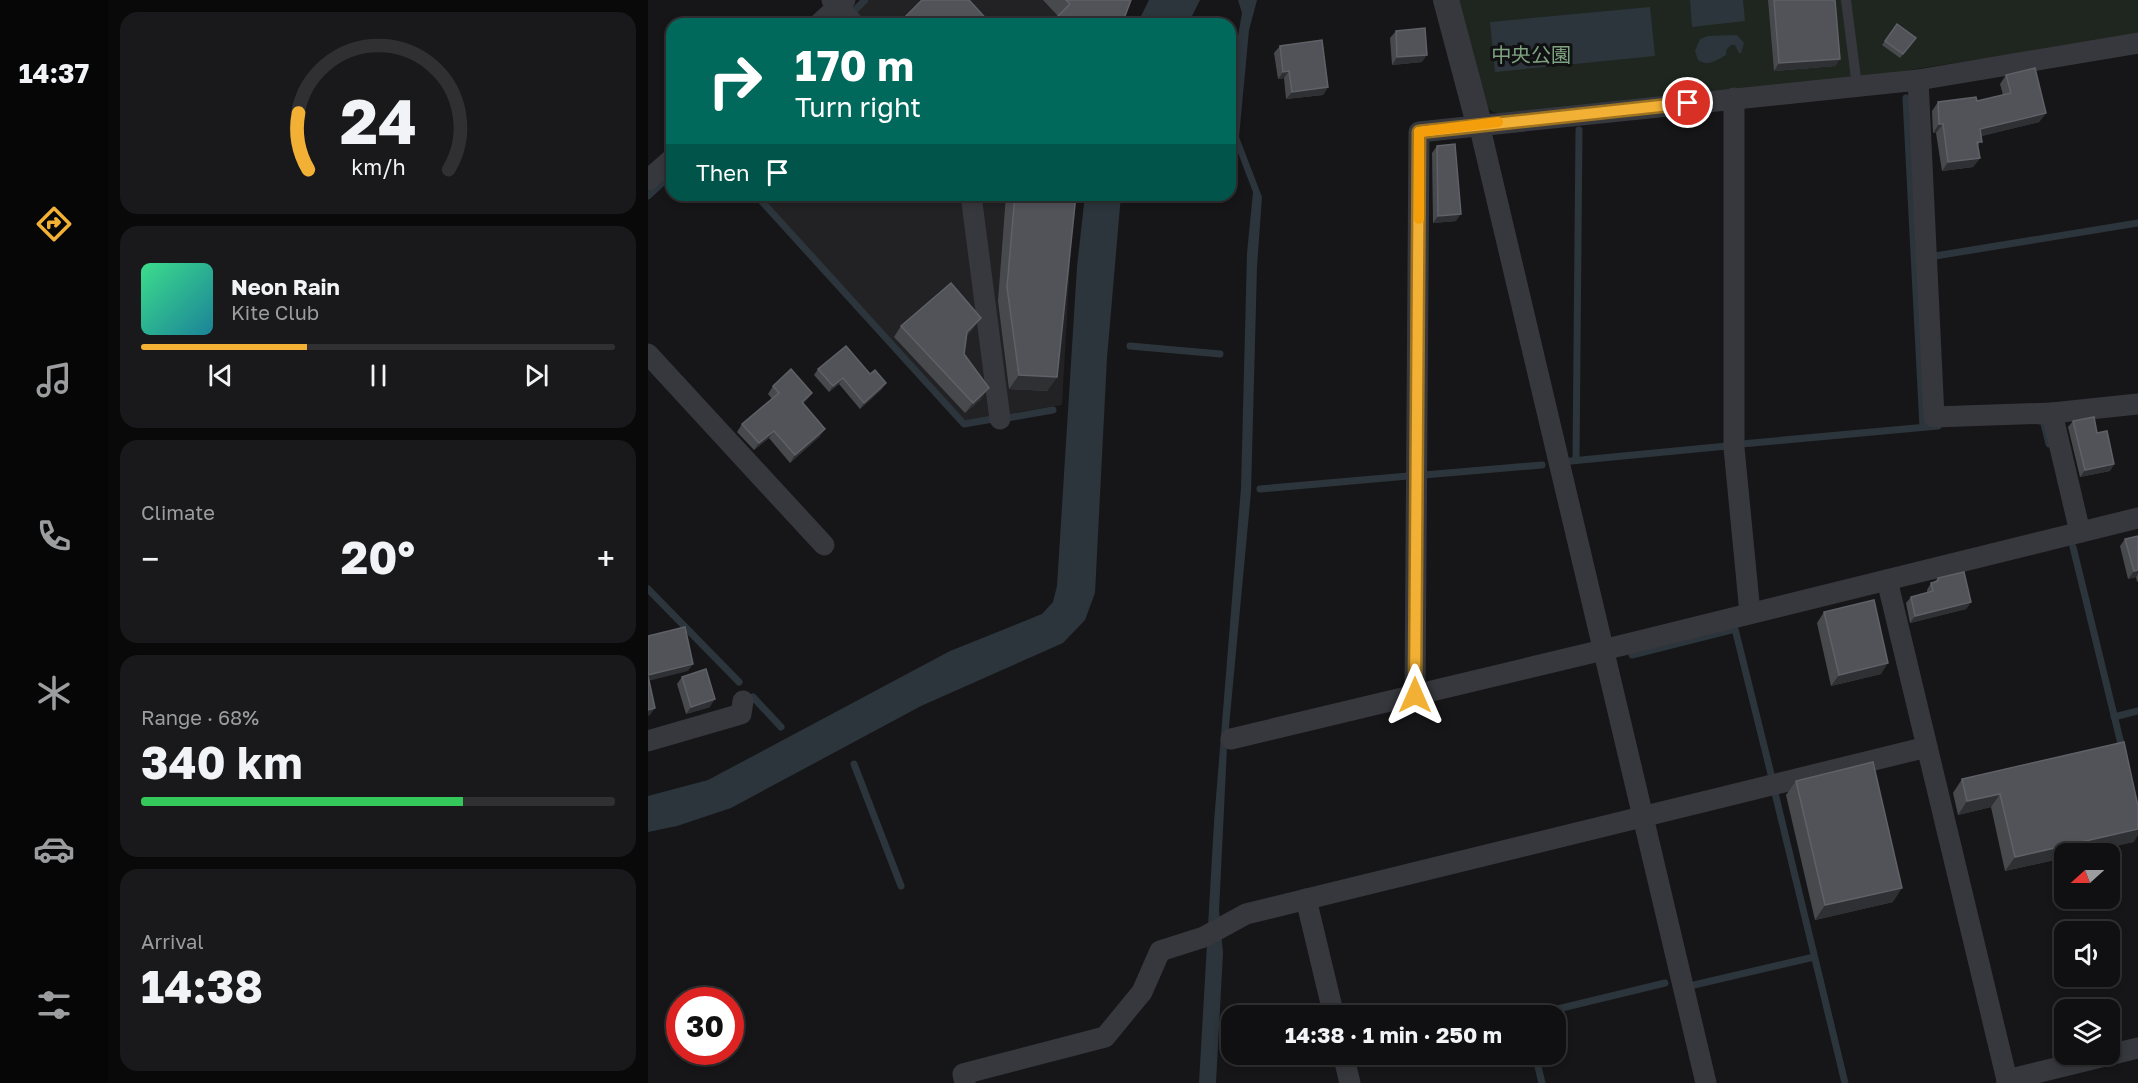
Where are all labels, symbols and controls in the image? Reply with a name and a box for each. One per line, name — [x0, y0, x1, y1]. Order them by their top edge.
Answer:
text: 170 m — [795, 40, 914, 90]
icon: right — [696, 42, 774, 120]
park label: 中央公園 — [1491, 42, 1571, 66]
text: 14:37 — [19, 57, 89, 89]
pin — [1662, 77, 1713, 128]
text: 24 — [339, 83, 417, 158]
icon: arrive — [1671, 86, 1704, 119]
text: Turn right — [795, 91, 921, 123]
text: km/h — [351, 154, 405, 180]
icon: arrive — [761, 156, 794, 189]
text: Then — [696, 159, 749, 186]
icon: directions — [33, 203, 75, 245]
text: Neon Rain — [231, 273, 340, 300]
text: Kite Club — [231, 300, 319, 324]
icon: music — [33, 359, 75, 401]
icon: previous — [204, 359, 237, 392]
icon: pause — [362, 359, 395, 392]
icon: next — [520, 359, 553, 392]
text: Climate — [141, 500, 215, 524]
icon: phone — [33, 515, 75, 557]
text: 20° — [341, 530, 415, 584]
text: − — [141, 539, 159, 578]
text: + — [597, 539, 615, 578]
position arrow — [1383, 663, 1447, 727]
icon: climate — [33, 672, 75, 714]
text: Range · 68% — [141, 705, 259, 729]
text: 340 km — [141, 735, 303, 789]
icon: car — [33, 828, 75, 870]
north arrow — [2054, 843, 2120, 909]
map controls — [2054, 843, 2120, 1065]
button: sound — [2054, 921, 2120, 987]
text: Arrival — [141, 929, 204, 953]
text: 14:38 — [141, 959, 263, 1013]
icon: filters — [33, 984, 75, 1026]
speed limit sign: 30 — [666, 987, 744, 1065]
button: layers — [2054, 999, 2120, 1065]
text: 14:38 · 1 min · 250 m — [1285, 1021, 1502, 1048]

